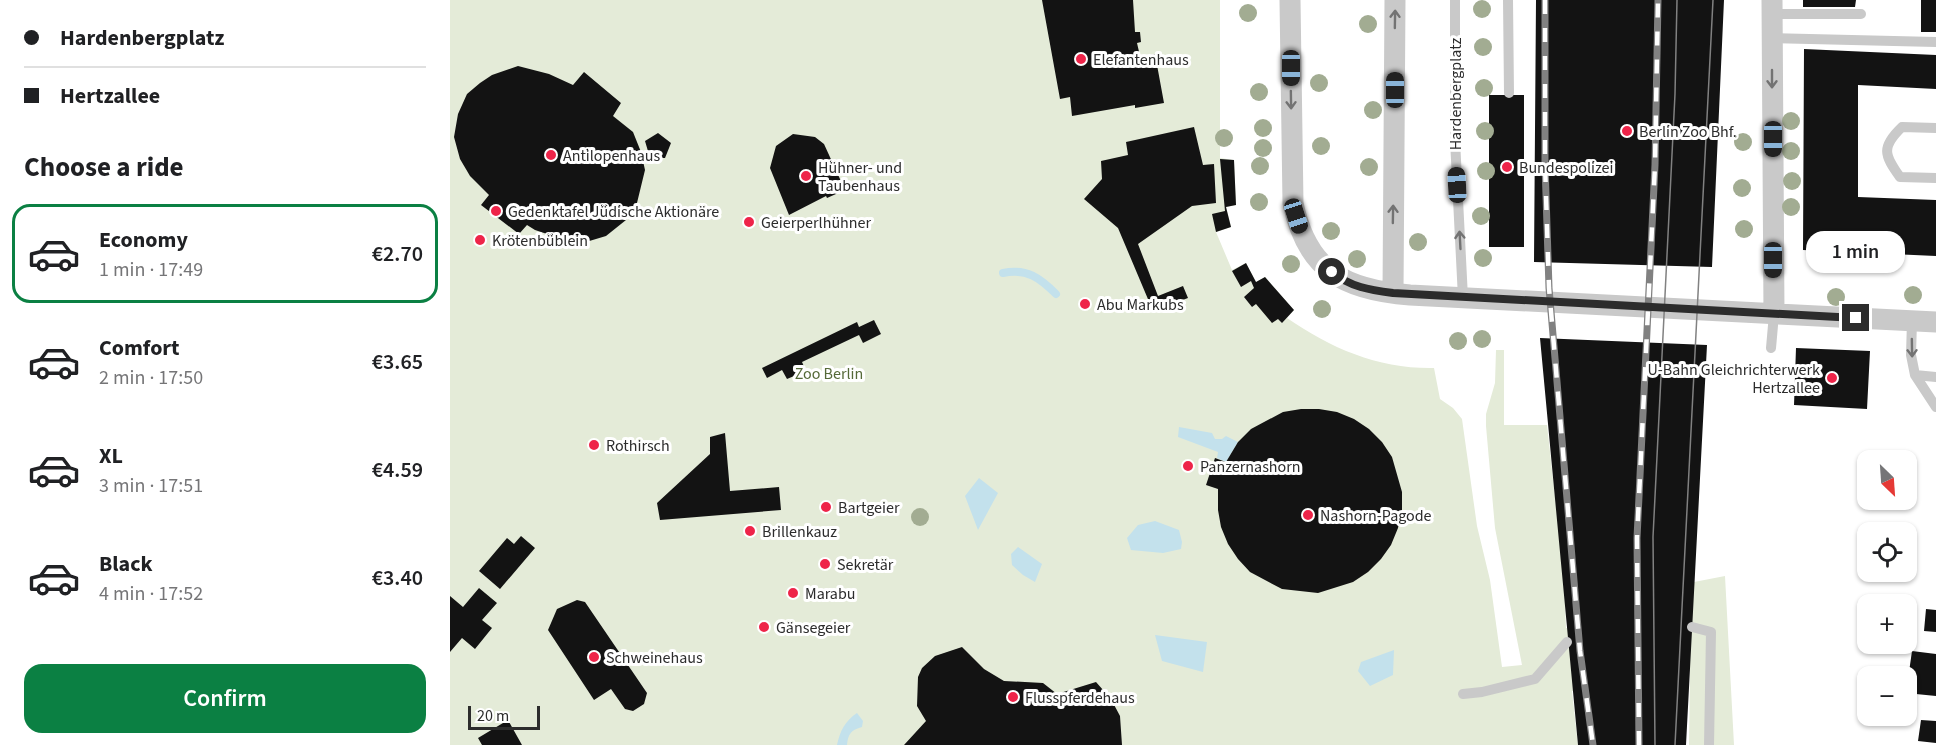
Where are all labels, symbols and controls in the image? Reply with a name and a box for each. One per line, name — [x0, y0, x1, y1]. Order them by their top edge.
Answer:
one-way arrow — [1389, 9, 1401, 29]
text: Hardenbergplatz — [60, 22, 224, 54]
street label: Hardenbergplatz — [1445, 37, 1467, 150]
place label: Elefantenhaus — [1093, 49, 1189, 71]
car — [1282, 50, 1300, 86]
marker: Elefantenhaus — [1074, 52, 1088, 66]
one-way arrow — [1766, 69, 1778, 89]
car — [1386, 72, 1404, 108]
text: Hertzallee — [60, 80, 160, 112]
one-way arrow — [1285, 90, 1297, 110]
place label: Berlin Zoo Bhf. — [1639, 121, 1737, 143]
car — [1764, 121, 1782, 157]
marker: Berlin Zoo Bhf. — [1620, 124, 1634, 138]
place label: Antilopenhaus — [563, 145, 661, 167]
text: Choose a ride — [24, 148, 184, 187]
marker: Antilopenhaus — [544, 148, 558, 162]
place label: Hühner- und Taubenhaus — [818, 157, 902, 197]
place label: Bundespolizei — [1519, 157, 1613, 179]
marker: Bundespolizei — [1500, 160, 1514, 174]
car — [1447, 167, 1467, 203]
marker: Hühner- und Taubenhaus — [799, 169, 813, 183]
car — [1282, 196, 1310, 236]
place label: Gedenktafel Jüdische Aktionäre — [508, 201, 719, 223]
marker: Gedenktafel Jüdische Aktionäre — [489, 204, 503, 218]
one-way arrow — [1388, 204, 1399, 224]
place label: Geierperlhühner — [761, 212, 871, 234]
marker: Geierperlhühner — [742, 215, 756, 229]
text: Economy — [99, 224, 188, 256]
icon: car — [27, 227, 81, 281]
place label: Krötenbüblein — [492, 230, 588, 252]
one-way arrow — [1454, 230, 1465, 250]
callout: 1 min — [1806, 231, 1906, 273]
marker: Krötenbüblein — [473, 233, 487, 247]
text: €2.70 — [372, 238, 423, 270]
text: 1 min — [1832, 238, 1879, 266]
car — [1764, 242, 1782, 278]
text: 1 min · 17:49 — [99, 256, 203, 284]
route start — [1318, 258, 1345, 285]
place label: Abu Markubs — [1097, 294, 1184, 316]
marker: Abu Markubs — [1078, 297, 1092, 311]
route end — [1842, 304, 1869, 331]
text: Comfort — [99, 332, 180, 364]
icon: car — [27, 335, 81, 389]
one-way arrow — [1906, 338, 1918, 358]
text: €3.65 — [372, 346, 423, 378]
place label: U-Bahn Gleichrichterwerk Hertzallee — [1647, 359, 1820, 399]
park label: Zoo Berlin — [795, 363, 863, 385]
text: 2 min · 17:50 — [99, 364, 203, 392]
marker: U-Bahn Gleichrichterwerk Hertzallee — [1825, 371, 1839, 385]
place label: Rothirsch — [606, 435, 670, 457]
marker: Rothirsch — [587, 438, 601, 452]
text: XL — [99, 440, 123, 472]
icon: car — [27, 443, 81, 497]
north arrow — [1857, 450, 1917, 510]
map controls — [1857, 450, 1917, 726]
text: €4.59 — [372, 454, 423, 486]
place label: Panzernashorn — [1200, 456, 1301, 478]
marker: Panzernashorn — [1181, 459, 1195, 473]
text: 3 min · 17:51 — [99, 472, 203, 500]
place label: Bartgeier — [838, 497, 900, 519]
marker: Bartgeier — [819, 500, 833, 514]
place label: Nashorn-Pagode — [1320, 505, 1432, 527]
marker: Nashorn-Pagode — [1301, 508, 1315, 522]
place label: Brillenkauz — [762, 521, 837, 543]
button: locate — [1857, 522, 1917, 582]
marker: Brillenkauz — [743, 524, 757, 538]
text: Black — [99, 548, 153, 580]
icon: car — [27, 551, 81, 605]
place label: Sekretär — [837, 554, 894, 576]
marker: Sekretär — [818, 557, 832, 571]
text: €3.40 — [372, 562, 423, 594]
text: 4 min · 17:52 — [99, 580, 203, 608]
place label: Marabu — [805, 583, 856, 605]
marker: Marabu — [786, 586, 800, 600]
button: + — [1857, 594, 1917, 654]
place label: Gänsegeier — [776, 617, 851, 639]
marker: Gänsegeier — [757, 620, 771, 634]
place label: Schweinehaus — [606, 647, 703, 669]
marker: Schweinehaus — [587, 650, 601, 664]
button: Confirm — [24, 664, 426, 733]
button: − — [1857, 666, 1917, 726]
place label: Flusspferdehaus — [1025, 687, 1135, 709]
marker: Flusspferdehaus — [1006, 690, 1020, 704]
scale bar — [468, 703, 540, 730]
text: 20 m — [477, 705, 509, 727]

